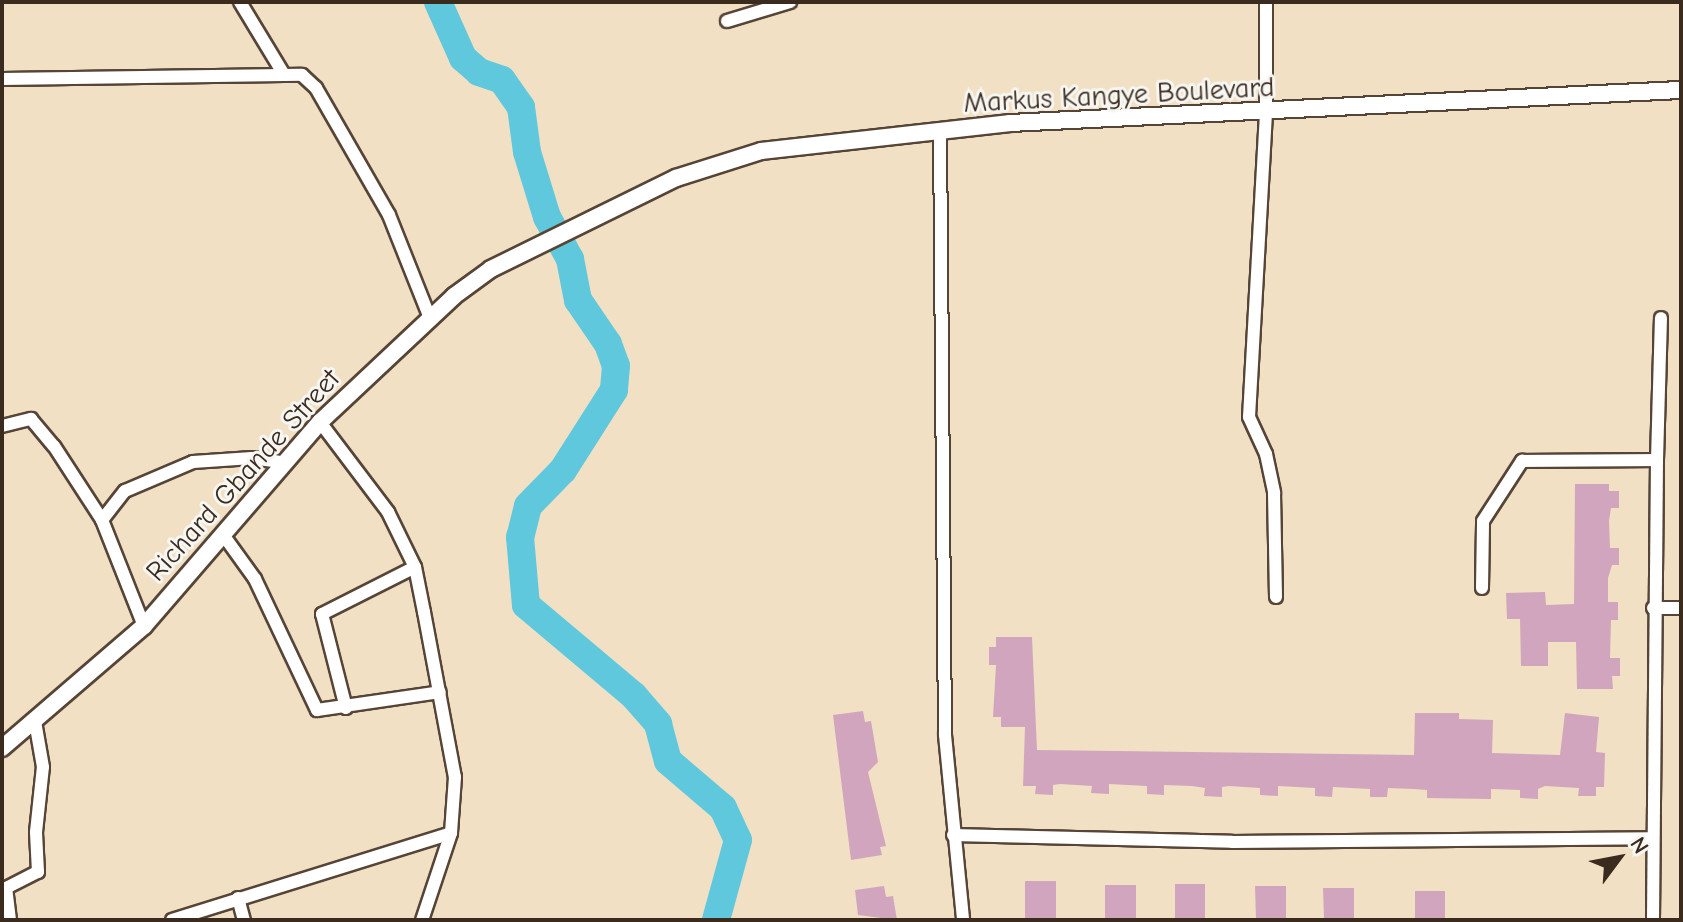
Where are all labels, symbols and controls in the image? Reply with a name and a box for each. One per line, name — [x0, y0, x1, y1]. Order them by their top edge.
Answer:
street label: Markus Kangye Boulevard — [963, 70, 1275, 120]
street label: Richard Gbande Street — [139, 362, 347, 588]
north arrow — [1579, 818, 1659, 898]
text: N — [1625, 832, 1654, 858]

